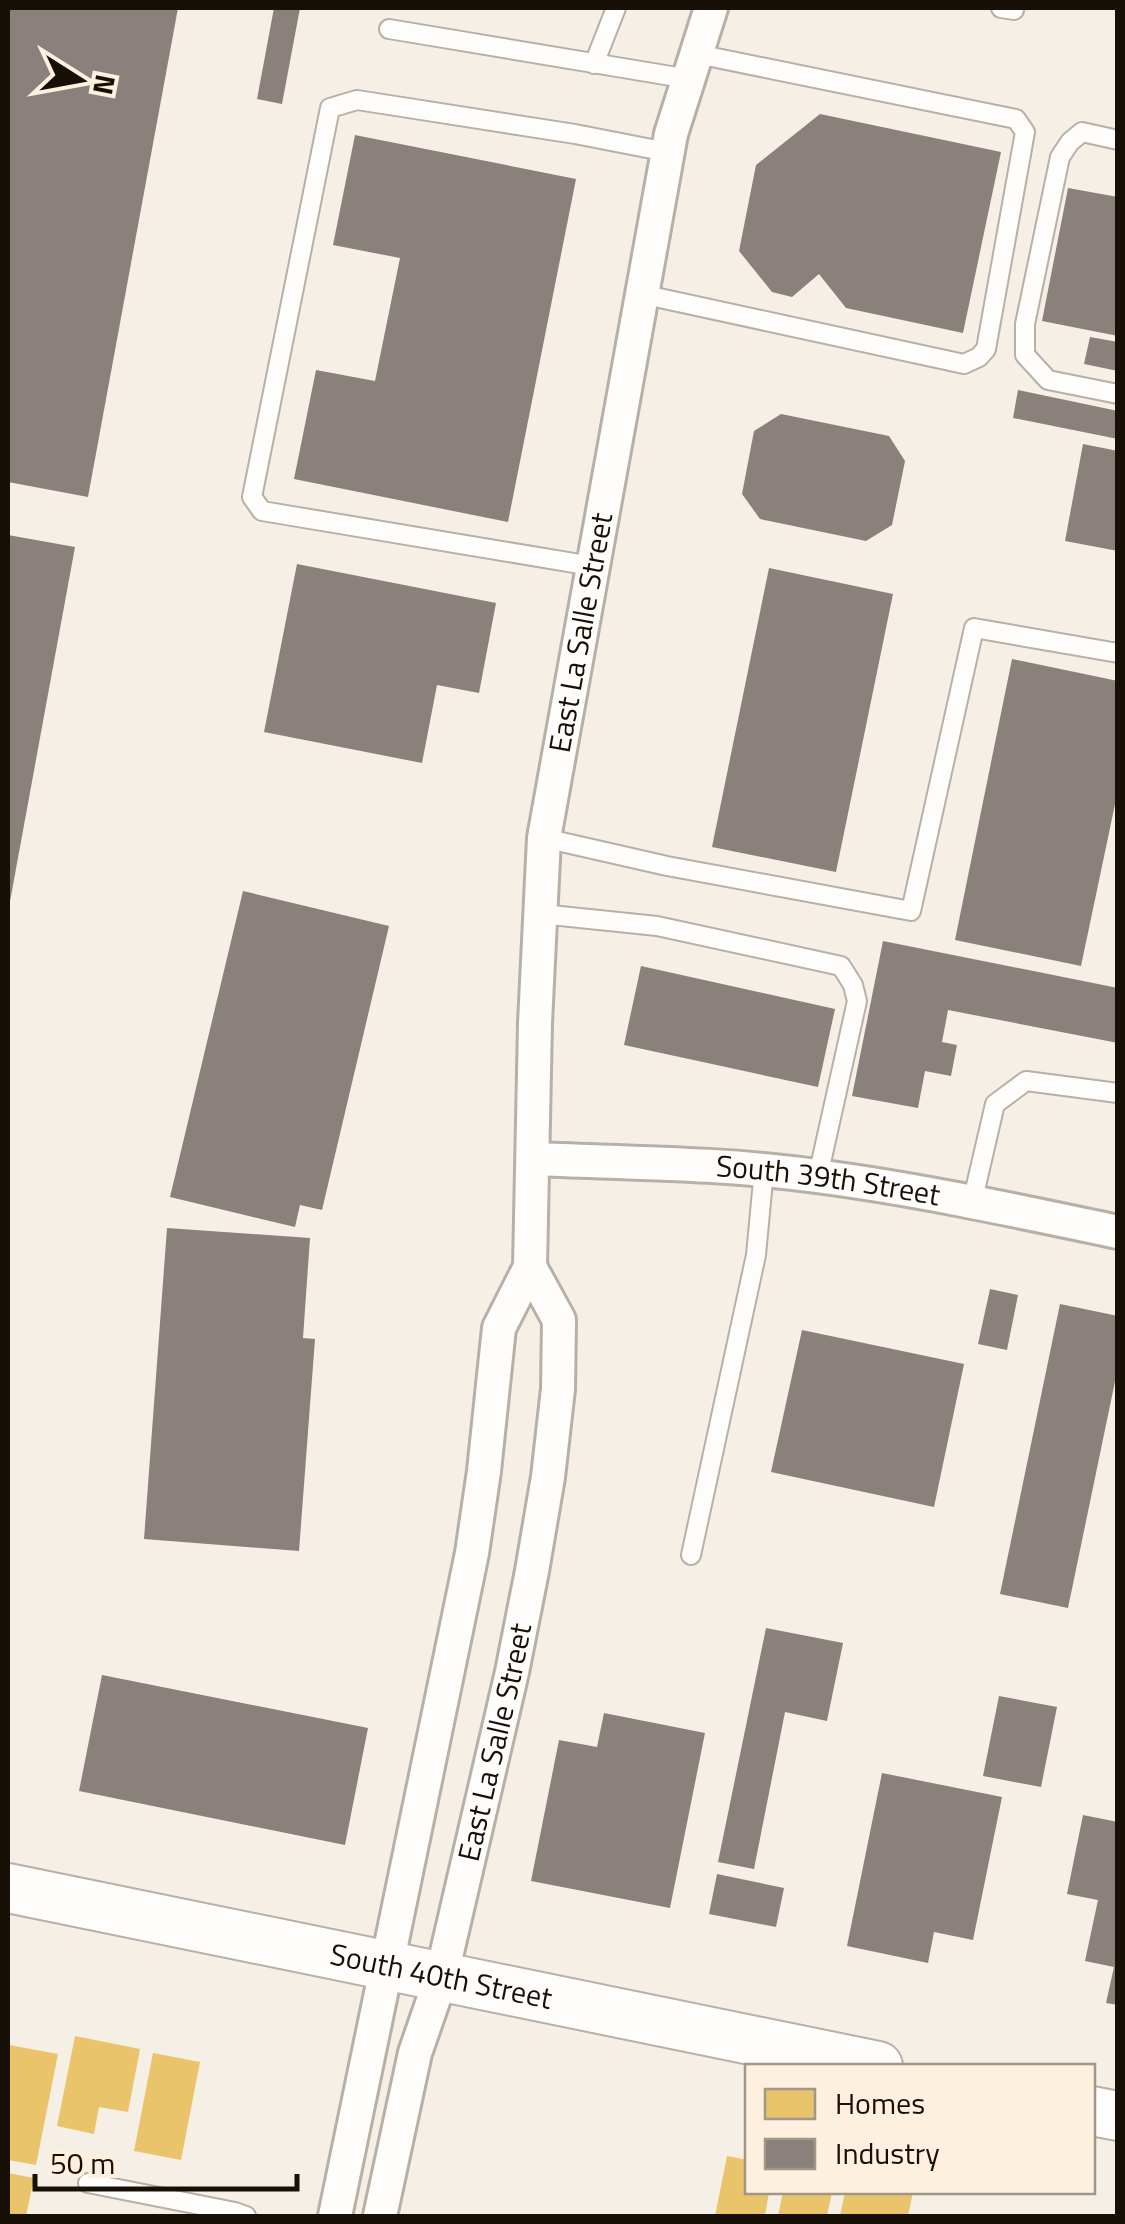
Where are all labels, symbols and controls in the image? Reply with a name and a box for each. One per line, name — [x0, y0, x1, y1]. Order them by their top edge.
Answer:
north arrow — [30, 30, 130, 130]
text: N — [82, 71, 128, 98]
street label: East La Salle Street — [536, 508, 624, 756]
street label: South 39th Street — [715, 1142, 944, 1217]
street label: East La Salle Street — [445, 1619, 543, 1866]
street label: South 40th Street — [326, 1930, 557, 2021]
legend — [745, 2064, 1095, 2194]
text: Homes — [835, 2080, 925, 2126]
scale bar — [35, 2129, 298, 2191]
text: Industry — [835, 2130, 940, 2176]
text: 50 m — [50, 2140, 115, 2186]

